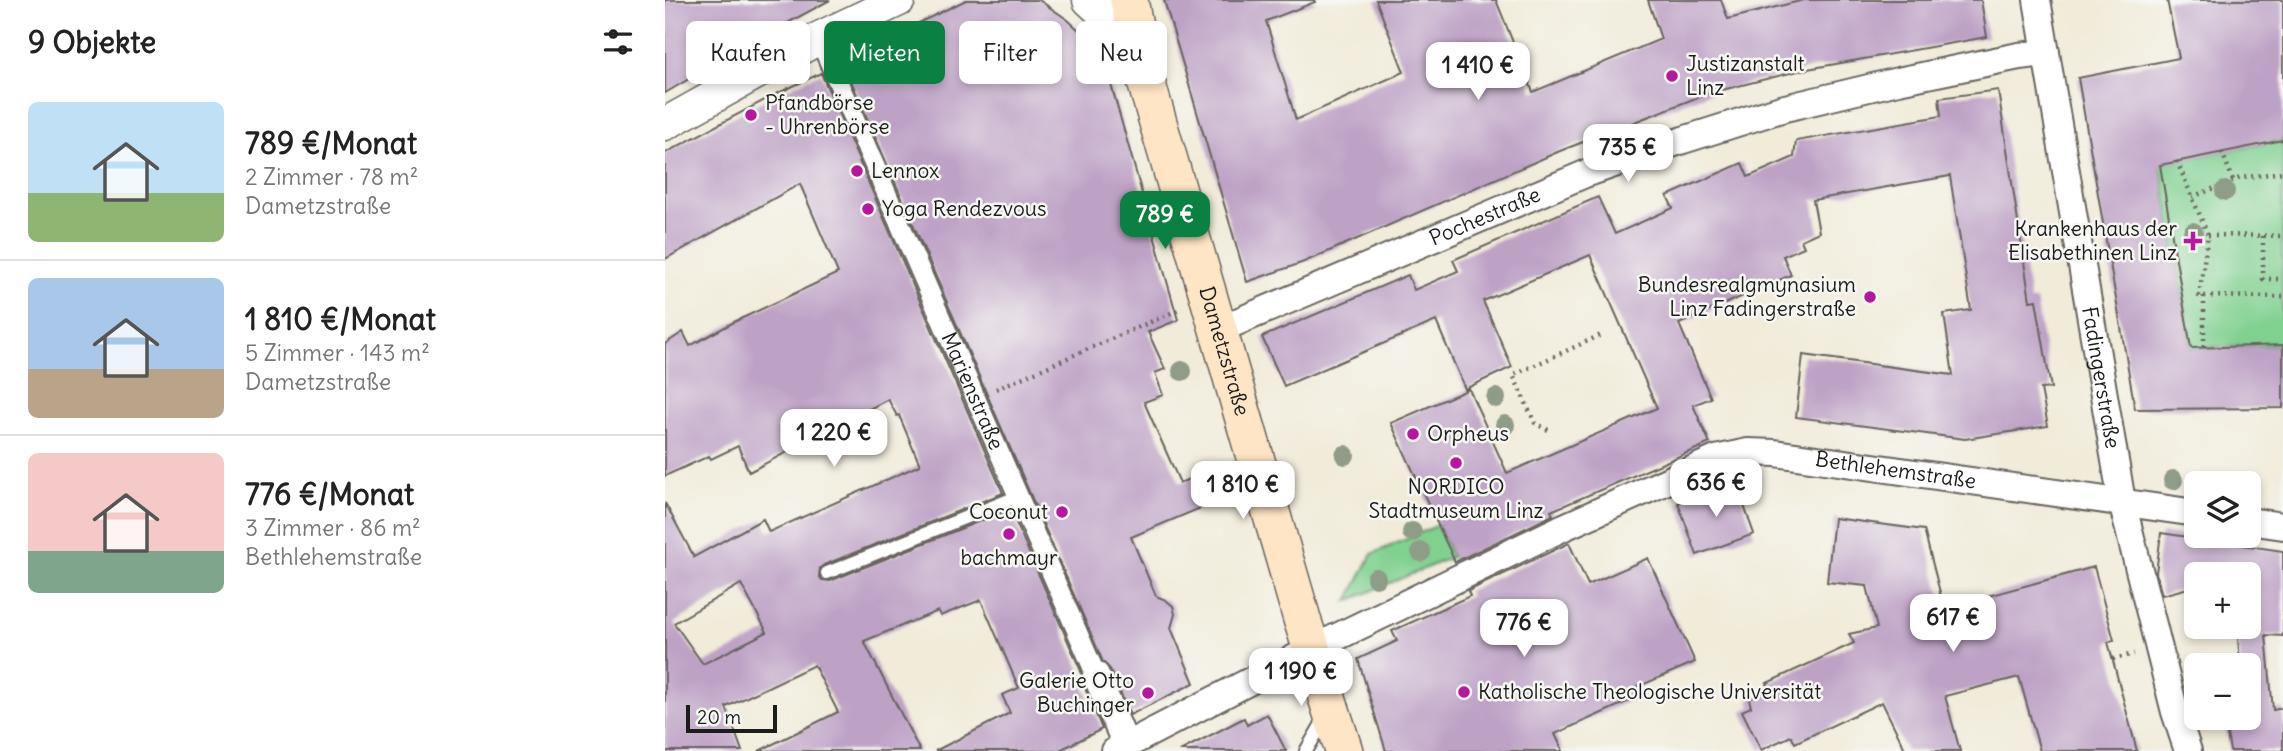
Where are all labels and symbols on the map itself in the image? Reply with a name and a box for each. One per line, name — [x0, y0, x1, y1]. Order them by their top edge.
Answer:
pin: 1 410 € — [1413, 42, 1543, 102]
place label: Justizanstalt Linz — [1686, 50, 1805, 101]
marker: Justizanstalt Linz — [1664, 68, 1680, 84]
place label: Pfandbörse - Uhrenbörse — [765, 89, 890, 140]
marker: Pfandbörse - Uhrenbörse — [743, 107, 759, 123]
pin: 735 € — [1579, 124, 1677, 184]
place label: Lennox — [871, 157, 939, 184]
marker: Lennox — [849, 163, 865, 179]
street label: Pochestraße — [1425, 181, 1544, 252]
pin: 789 € — [1116, 191, 1214, 251]
place label: Yoga Rendezvous — [882, 195, 1047, 222]
marker: Yoga Rendezvous — [860, 201, 876, 217]
place label: Krankenhaus der Elisabethinen Linz — [2008, 215, 2177, 266]
marker: Krankenhaus der Elisabethinen Linz — [2183, 231, 2203, 251]
place label: Bundesrealgmynasium Linz Fadingerstraße — [1638, 271, 1856, 322]
street label: Dametzstraße — [1193, 283, 1256, 419]
marker: Bundesrealgmynasium Linz Fadingerstraße — [1862, 289, 1878, 305]
street label: Fadingerstraße — [2076, 305, 2127, 451]
street label: Marienstraße — [936, 328, 1010, 454]
pin: 1 220 € — [769, 410, 899, 469]
place label: Orpheus — [1427, 420, 1509, 447]
marker: Orpheus — [1405, 426, 1421, 442]
street label: Bethlehemstraße — [1814, 445, 1978, 494]
marker: NORDICO Stadtmuseum Linz — [1448, 455, 1464, 471]
pin: 636 € — [1667, 460, 1765, 519]
pin: 1 810 € — [1178, 462, 1308, 521]
place label: NORDICO Stadtmuseum Linz — [1368, 473, 1544, 524]
place label: Coconut — [969, 498, 1048, 525]
marker: Coconut — [1054, 504, 1070, 520]
marker: bachmayr — [1001, 526, 1017, 542]
place label: bachmayr — [960, 544, 1058, 571]
pin: 617 € — [1904, 594, 2002, 654]
pin: 776 € — [1475, 600, 1573, 659]
pin: 1 190 € — [1236, 648, 1366, 708]
place label: Galerie Otto Buchinger — [1019, 667, 1134, 718]
place label: Katholische Theologische Universität — [1478, 678, 1821, 705]
marker: Katholische Theologische Universität — [1456, 684, 1472, 700]
marker: Galerie Otto Buchinger — [1140, 685, 1156, 701]
scale bar — [686, 702, 777, 734]

